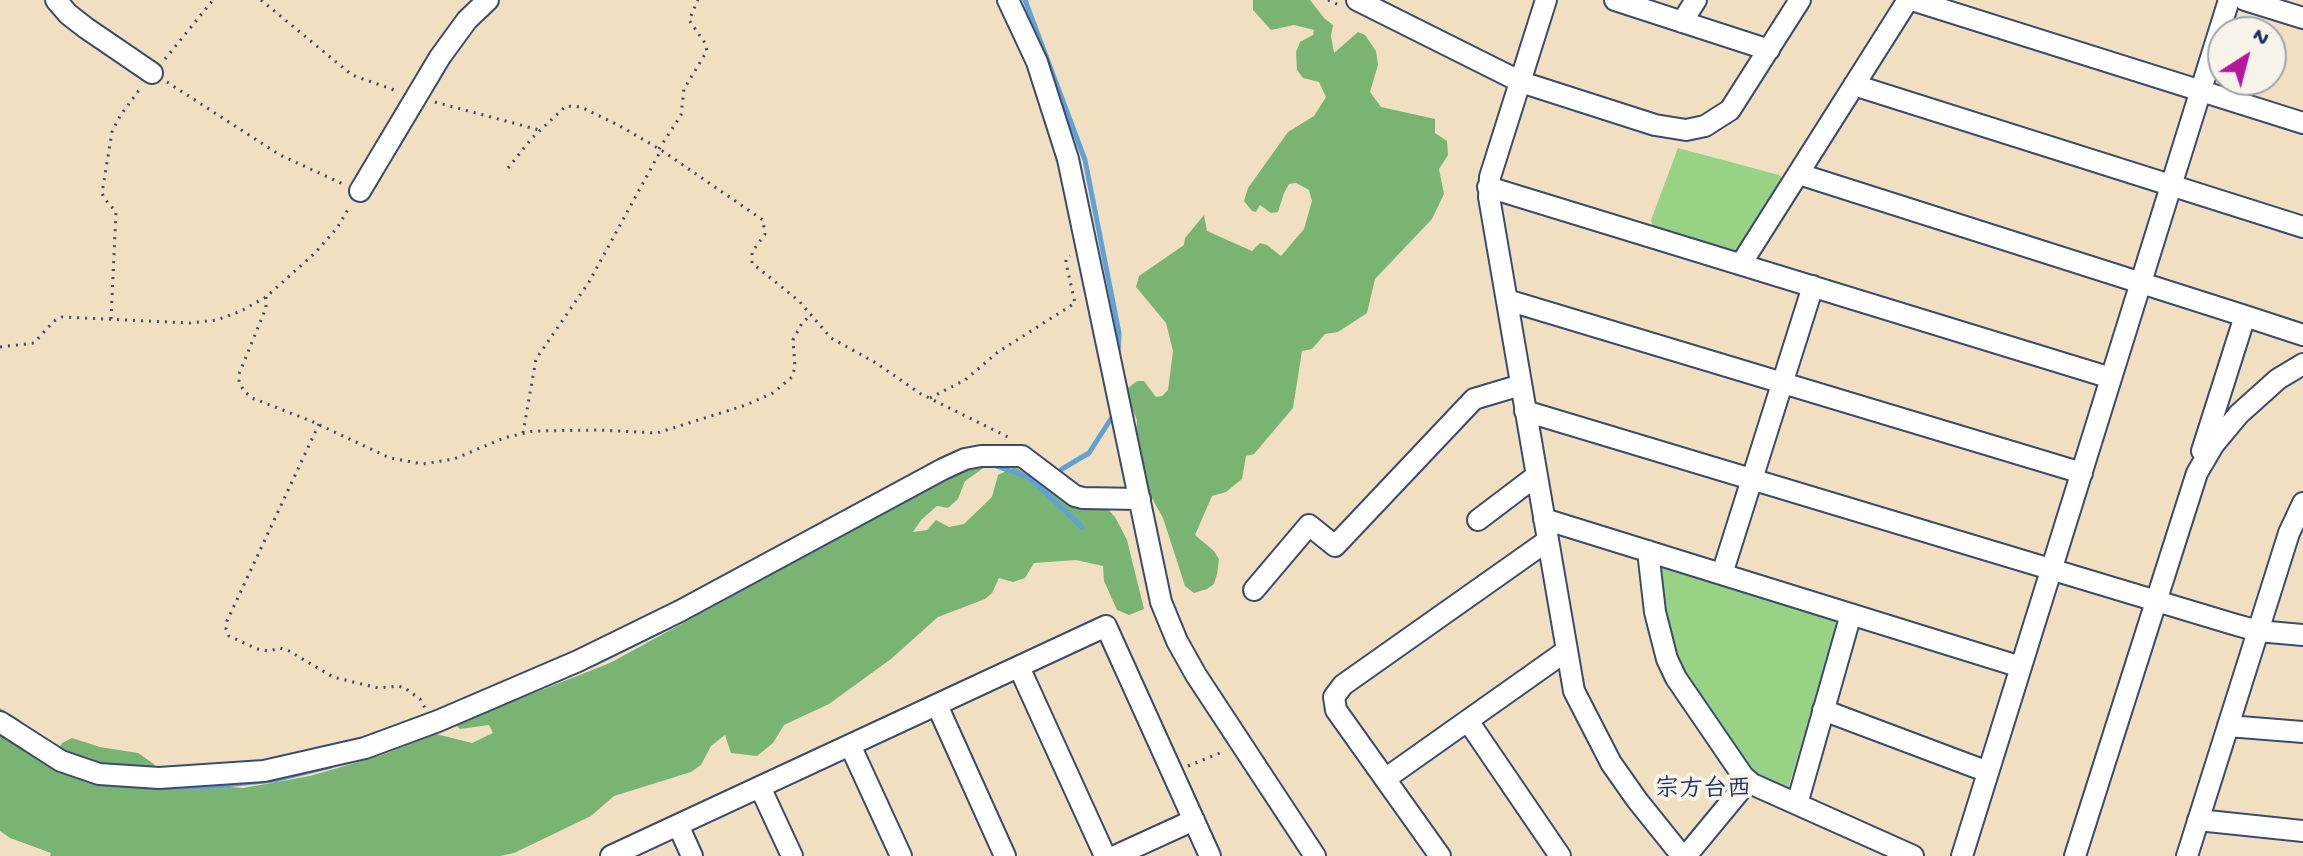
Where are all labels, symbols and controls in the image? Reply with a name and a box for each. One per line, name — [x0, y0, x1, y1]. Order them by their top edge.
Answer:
north arrow — [2207, 16, 2287, 96]
text: N — [2246, 23, 2273, 53]
district label: 宗方台西 — [1655, 777, 1751, 805]

